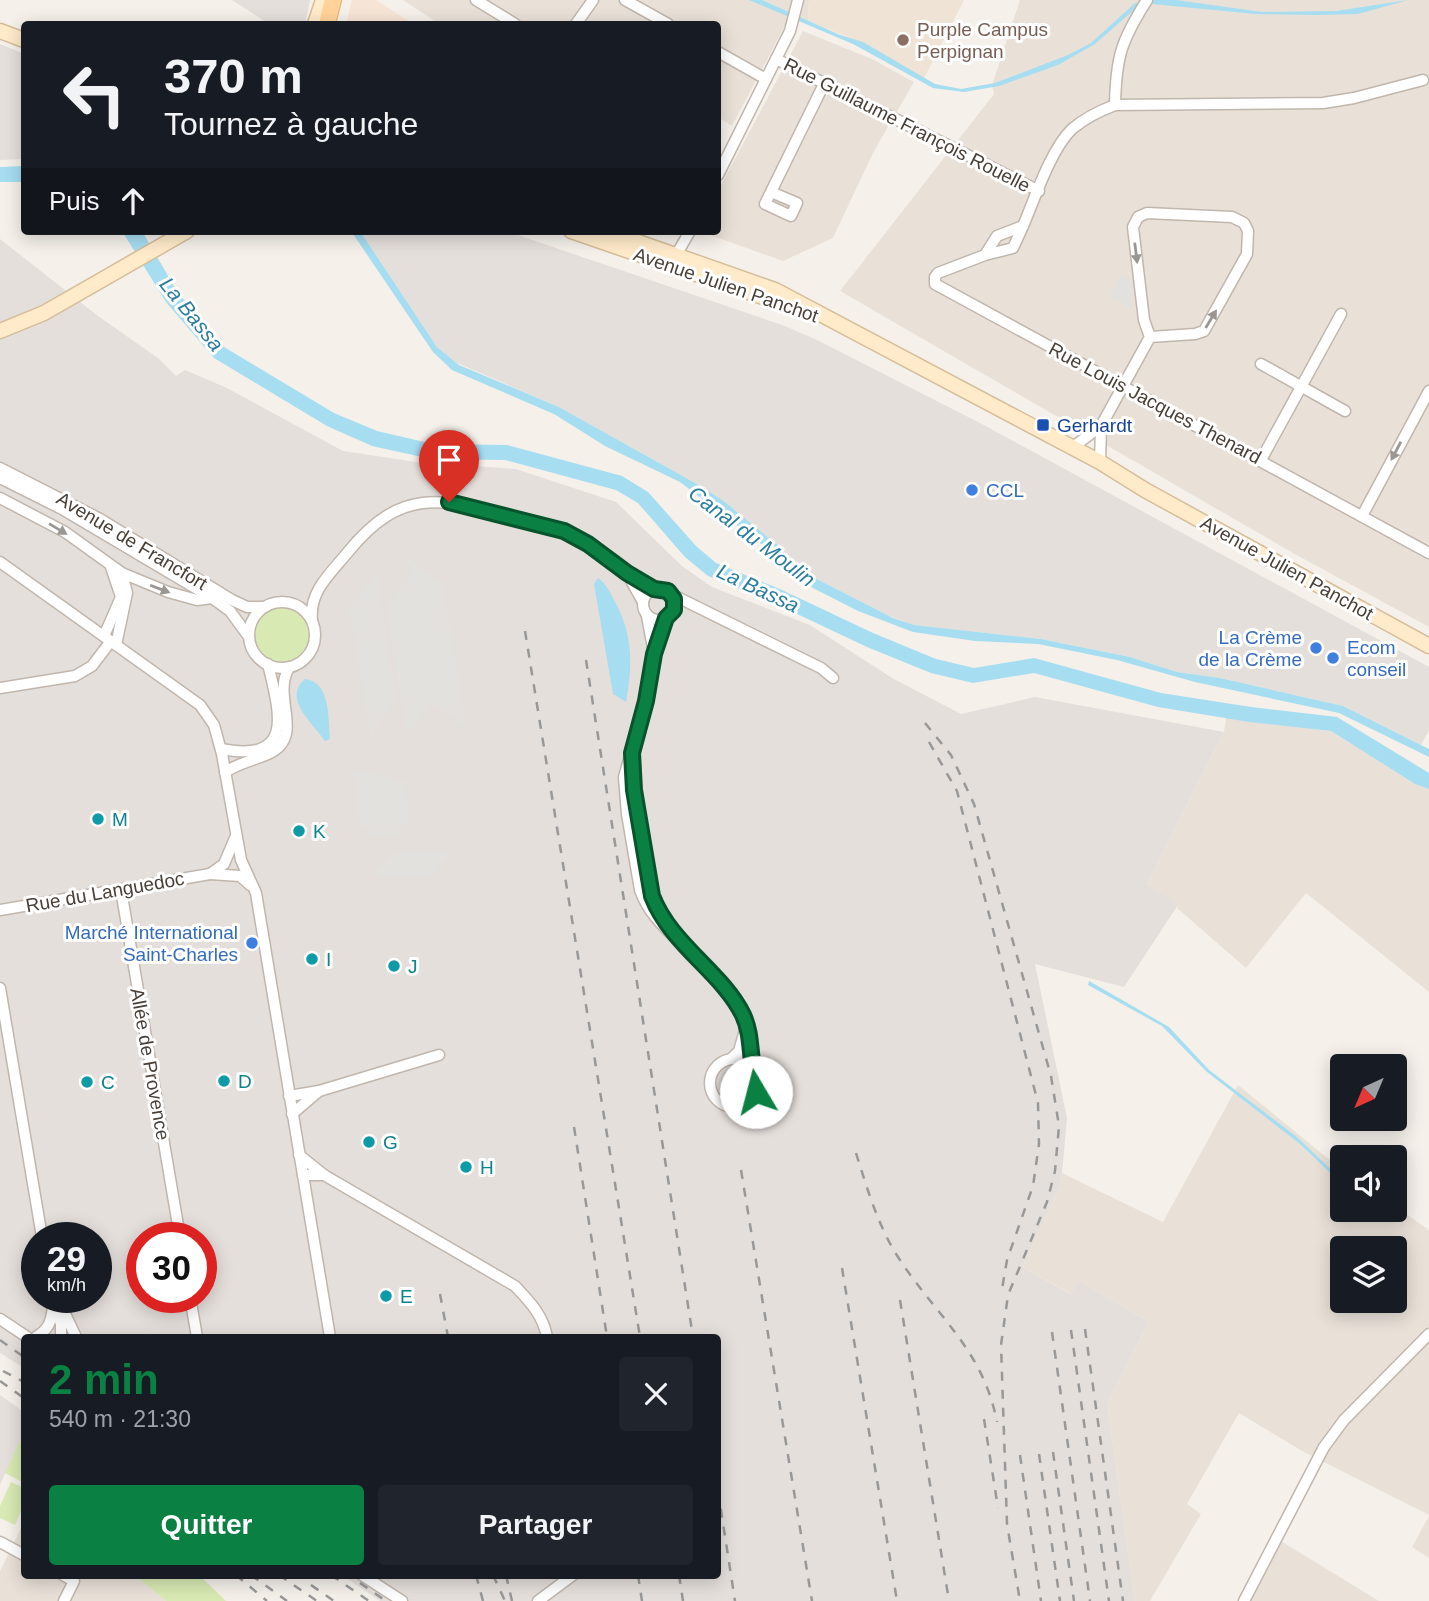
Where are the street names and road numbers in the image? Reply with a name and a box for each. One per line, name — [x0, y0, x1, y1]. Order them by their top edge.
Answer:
street label: Rue Guillaume François Rouelle — [780, 54, 1034, 196]
street label: Avenue Julien Panchot — [631, 243, 822, 327]
street label: Rue Louis Jacques Thenard — [1045, 338, 1265, 468]
street label: Avenue de Francfort — [53, 488, 212, 595]
street label: Avenue Julien Panchot — [1197, 512, 1378, 625]
street label: Rue du Languedoc — [24, 868, 186, 916]
street label: Allée de Provence — [126, 986, 174, 1142]

